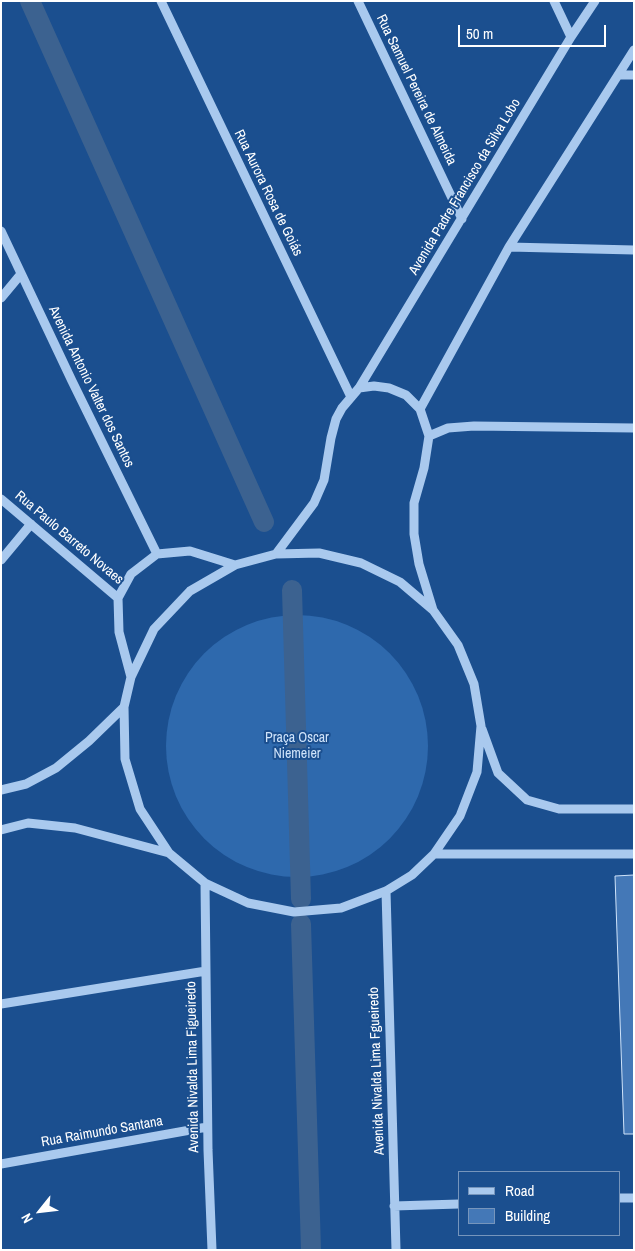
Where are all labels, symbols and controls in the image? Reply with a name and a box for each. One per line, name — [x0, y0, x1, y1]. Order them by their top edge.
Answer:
street label: Rua Samuel Pereira de Almeida — [372, 12, 460, 168]
scale bar — [460, 15, 608, 47]
text: 50 m — [466, 23, 493, 44]
street label: Avenida Padre Francisco da Silva Lobo — [406, 96, 524, 278]
street label: Rua Aurora Rosa de Goiás — [230, 127, 306, 259]
street label: Avenida Antonio Valter dos Santos — [45, 303, 137, 471]
street label: Rua Paulo Barreto Novaes — [11, 488, 127, 588]
park label: Praça Oscar Niemeier — [265, 730, 329, 762]
street label: Avenida Nivalda Lima Figueiredo — [183, 981, 203, 1153]
street label: Avenida Nivalda Lima Fgueiredo — [366, 987, 388, 1155]
street label: Rua Raimundo Santana — [40, 1113, 164, 1151]
legend — [458, 1171, 620, 1236]
text: Road — [505, 1180, 534, 1201]
north arrow — [15, 1186, 65, 1236]
text: Building — [505, 1205, 550, 1226]
text: N — [17, 1210, 37, 1226]

